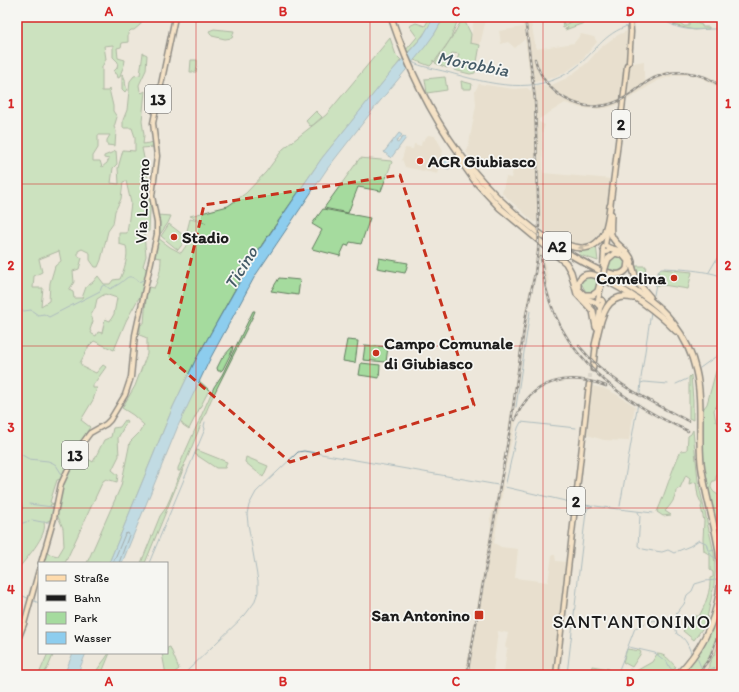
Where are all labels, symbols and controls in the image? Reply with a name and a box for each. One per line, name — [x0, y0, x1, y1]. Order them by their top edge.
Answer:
text: A — [104, 4, 114, 19]
text: B — [279, 4, 288, 19]
text: C — [452, 4, 461, 19]
text: D — [626, 4, 635, 19]
water label: Morobbia — [435, 46, 511, 82]
road number: 13 — [145, 85, 171, 113]
text: 1 — [8, 96, 14, 111]
text: 1 — [725, 96, 731, 111]
road number: 2 — [612, 110, 630, 138]
place label: ACR Giubiasco — [427, 151, 536, 171]
marker: ACR Giubiasco — [415, 156, 425, 166]
street label: Via Locarno — [131, 158, 153, 244]
place label: Stadio — [182, 227, 229, 247]
marker: Stadio — [169, 232, 179, 242]
road number: A2 — [543, 232, 571, 260]
water label: Ticino — [219, 242, 263, 294]
one-way arrow — [578, 244, 590, 250]
text: 2 — [8, 258, 15, 273]
text: 2 — [725, 258, 732, 273]
place label: Comelina — [596, 268, 666, 288]
marker: Comelina — [669, 273, 679, 283]
place label: Campo Comunale di Giubiasco — [384, 333, 513, 373]
marker: Campo Comunale di Giubiasco — [371, 348, 381, 358]
text: 3 — [7, 420, 15, 435]
text: 3 — [724, 420, 732, 435]
road number: 13 — [62, 441, 88, 469]
road number: 2 — [567, 487, 585, 515]
legend — [38, 562, 168, 654]
text: Straße — [74, 571, 109, 585]
text: 4 — [7, 582, 15, 597]
text: 4 — [724, 582, 732, 597]
text: Bahn — [74, 591, 101, 605]
place label: San Antonino — [372, 605, 470, 625]
marker: San Antonino — [473, 609, 485, 621]
district label: SANT'ANTONINO — [553, 610, 711, 633]
text: Park — [74, 611, 98, 625]
text: Wasser — [74, 631, 111, 645]
text: A — [104, 674, 114, 689]
text: B — [279, 674, 288, 689]
text: C — [452, 674, 461, 689]
text: D — [626, 674, 635, 689]

